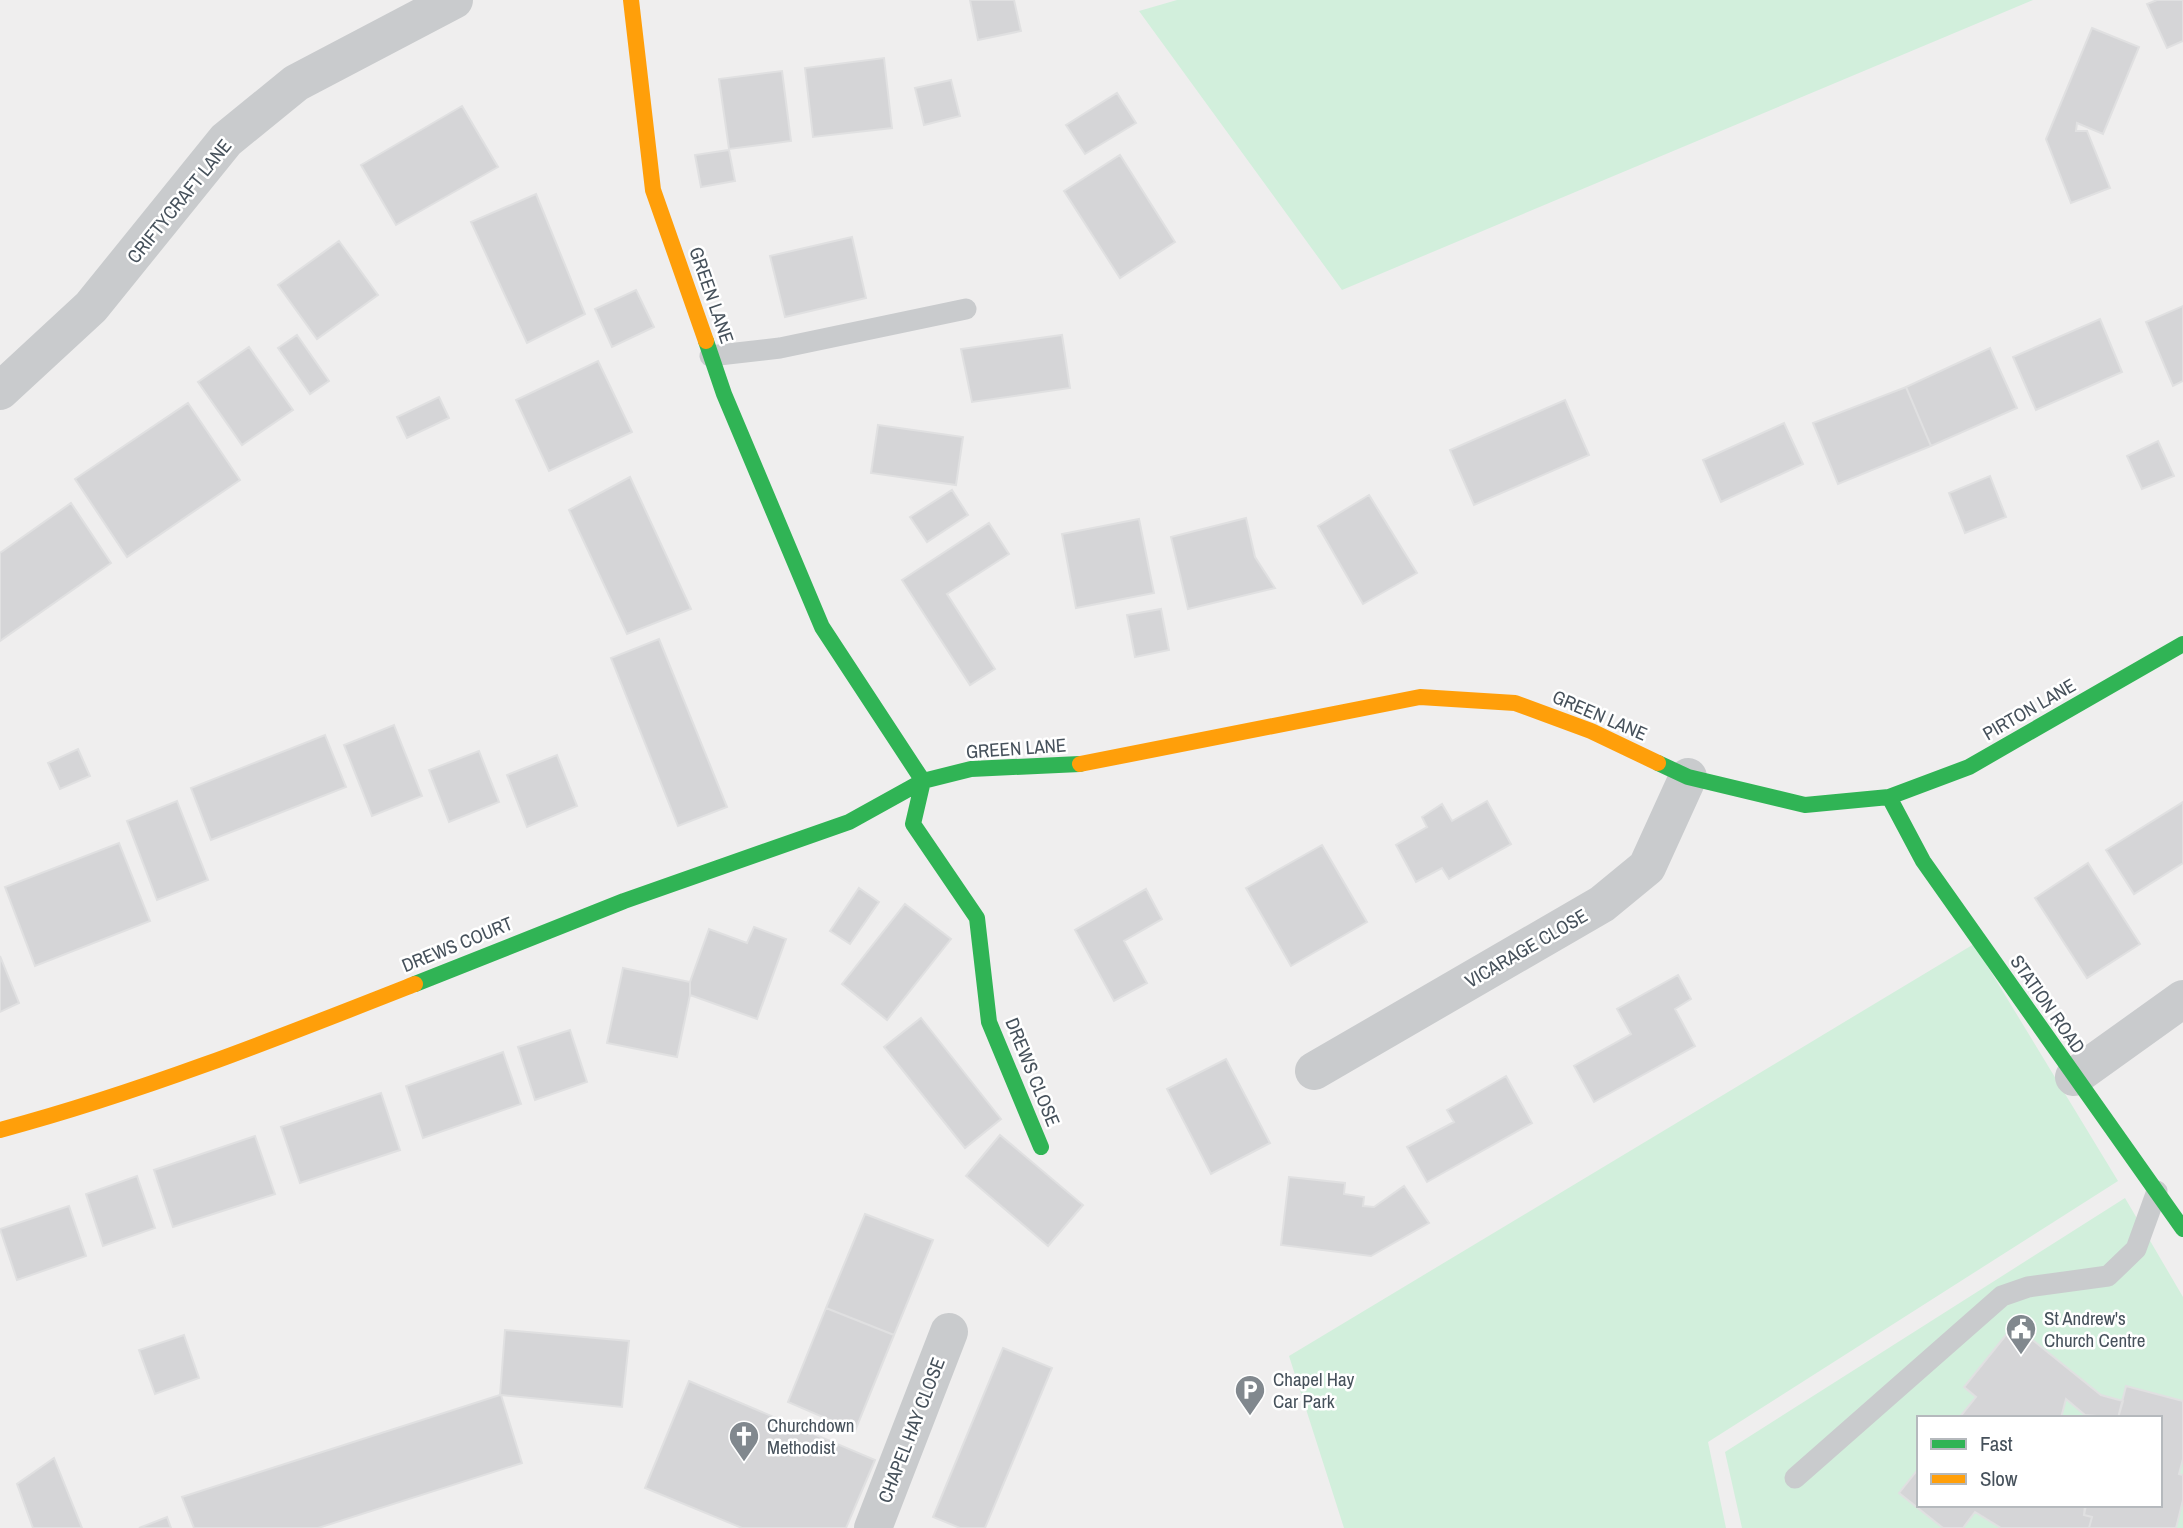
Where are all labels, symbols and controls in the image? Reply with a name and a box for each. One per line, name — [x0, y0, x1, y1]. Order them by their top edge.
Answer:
street label: CRIFTYCRAFT LANE — [121, 133, 237, 269]
street label: GREEN LANE — [683, 243, 741, 347]
street label: PIRTON LANE — [1978, 672, 2080, 746]
street label: GREEN LANE — [1549, 683, 1651, 747]
street label: GREEN LANE — [965, 732, 1067, 764]
street label: VICARAGE CLOSE — [1460, 902, 1592, 994]
street label: DREWS COURT — [398, 910, 517, 978]
street label: STATION ROAD — [2004, 950, 2092, 1058]
street label: DREWS CLOSE — [999, 1014, 1067, 1130]
place label: St Andrew's Church Centre — [2044, 1305, 2145, 1353]
public building icon: St Andrew's Church Centre — [2004, 1312, 2038, 1356]
street label: CHAPEL HAY CLOSE — [871, 1354, 951, 1506]
place label: Chapel Hay Car Park — [1273, 1366, 1355, 1414]
parking icon: Chapel Hay Car Park — [1233, 1373, 1267, 1417]
place label: Churchdown Methodist — [767, 1412, 854, 1460]
legend — [1917, 1416, 2162, 1507]
church icon: Churchdown Methodist — [727, 1419, 761, 1463]
text: Fast — [1980, 1429, 2013, 1458]
text: Slow — [1980, 1464, 2018, 1493]

